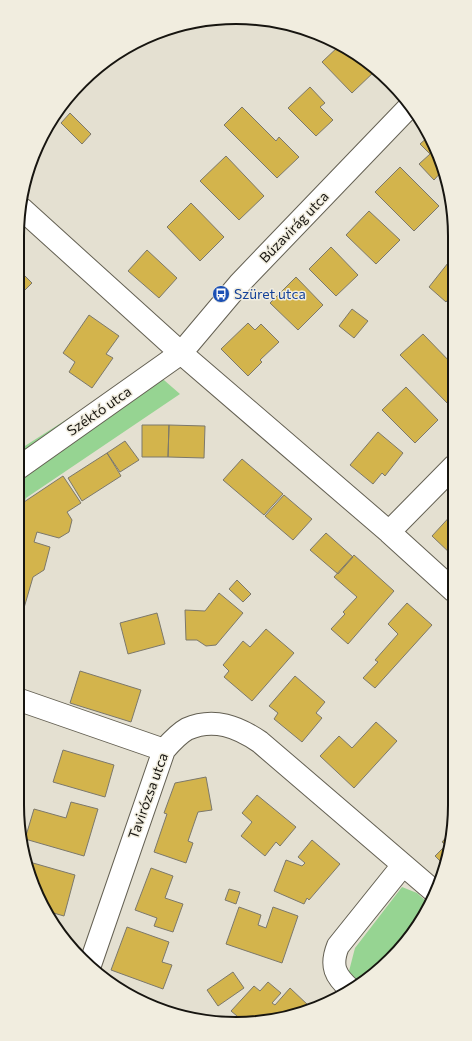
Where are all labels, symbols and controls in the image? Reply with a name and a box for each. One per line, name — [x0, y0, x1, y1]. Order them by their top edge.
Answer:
street label: Búzavirág utca — [255, 187, 332, 266]
bus stop icon: Szüret utca — [211, 284, 231, 304]
place label: Szüret utca — [234, 285, 306, 302]
street label: Széktó utca — [63, 382, 134, 439]
street label: Tavirózsa utca — [124, 750, 171, 841]

